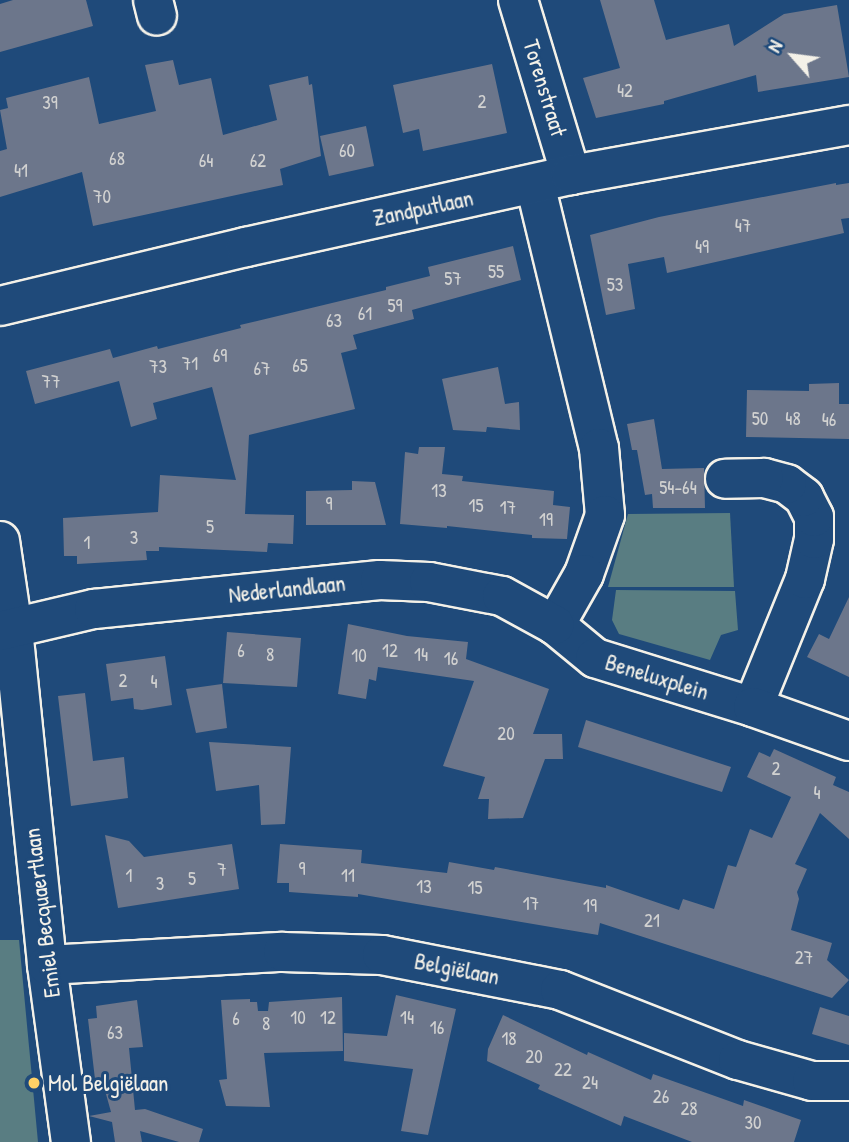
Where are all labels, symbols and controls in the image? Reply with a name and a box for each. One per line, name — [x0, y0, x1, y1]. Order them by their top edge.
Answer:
north arrow — [758, 21, 828, 91]
street label: Torenstraat — [517, 36, 573, 140]
text: N — [761, 36, 788, 57]
house number: 42 — [617, 80, 633, 102]
house number: 2 — [478, 91, 486, 113]
house number: 39 — [42, 92, 58, 114]
house number: 60 — [339, 140, 355, 162]
house number: 68 — [109, 148, 125, 170]
house number: 64 — [199, 150, 213, 172]
house number: 62 — [250, 150, 266, 172]
house number: 41 — [14, 160, 28, 182]
street label: Zandputlaan — [370, 184, 476, 232]
house number: 70 — [93, 186, 111, 208]
house number: 47 — [735, 215, 751, 237]
house number: 49 — [695, 236, 709, 258]
house number: 55 — [488, 261, 504, 283]
house number: 57 — [444, 268, 462, 290]
house number: 53 — [607, 274, 623, 296]
house number: 59 — [387, 295, 403, 317]
house number: 61 — [358, 303, 372, 325]
house number: 63 — [326, 310, 342, 332]
house number: 69 — [213, 345, 227, 367]
house number: 71 — [182, 353, 198, 375]
house number: 65 — [292, 355, 308, 377]
house number: 73 — [149, 356, 167, 378]
house number: 67 — [254, 358, 270, 380]
house number: 77 — [42, 371, 60, 393]
house number: 50 — [752, 408, 768, 430]
house number: 48 — [785, 408, 801, 430]
house number: 46 — [822, 409, 836, 431]
house number: 54-64 — [659, 477, 697, 499]
house number: 13 — [431, 480, 447, 502]
house number: 9 — [326, 493, 332, 515]
house number: 15 — [469, 495, 483, 517]
house number: 17 — [500, 497, 516, 519]
house number: 19 — [539, 509, 553, 531]
house number: 5 — [206, 516, 214, 538]
house number: 3 — [130, 527, 138, 549]
house number: 1 — [84, 532, 90, 554]
street label: Nederlandlaan — [227, 569, 347, 609]
house number: 6 — [237, 640, 245, 662]
house number: 12 — [382, 640, 398, 662]
house number: 8 — [266, 644, 274, 666]
house number: 14 — [414, 644, 428, 666]
house number: 10 — [351, 645, 367, 667]
house number: 16 — [444, 648, 458, 670]
street label: Beneluxplein — [602, 648, 712, 706]
house number: 2 — [119, 670, 127, 692]
house number: 4 — [150, 671, 158, 693]
house number: 20 — [497, 723, 515, 745]
house number: 2 — [772, 758, 780, 780]
house number: 4 — [813, 782, 821, 804]
street label: Emiel Becquaertlaan — [18, 827, 66, 999]
house number: 9 — [299, 858, 305, 880]
house number: 7 — [217, 859, 227, 881]
house number: 1 — [126, 865, 132, 887]
house number: 11 — [341, 865, 355, 887]
house number: 5 — [188, 868, 196, 890]
house number: 3 — [156, 873, 164, 895]
house number: 13 — [416, 876, 432, 898]
house number: 15 — [468, 877, 482, 899]
house number: 17 — [523, 893, 539, 915]
house number: 19 — [583, 895, 597, 917]
house number: 21 — [644, 910, 660, 932]
street label: Belgiëlaan — [412, 947, 502, 991]
house number: 27 — [795, 947, 813, 969]
house number: 10 — [290, 1007, 306, 1029]
house number: 12 — [320, 1007, 336, 1029]
house number: 14 — [400, 1007, 414, 1029]
house number: 6 — [232, 1008, 240, 1030]
house number: 8 — [262, 1013, 270, 1035]
house number: 16 — [430, 1017, 444, 1039]
house number: 63 — [107, 1022, 123, 1044]
house number: 18 — [501, 1028, 517, 1050]
house number: 20 — [525, 1046, 543, 1068]
house number: 22 — [554, 1059, 572, 1081]
place label: Mol Belgiëlaan — [48, 1069, 168, 1097]
house number: 24 — [582, 1072, 598, 1094]
marker: Mol Belgiëlaan — [26, 1075, 42, 1091]
house number: 26 — [653, 1086, 669, 1108]
house number: 28 — [680, 1098, 698, 1120]
house number: 30 — [744, 1112, 762, 1134]

